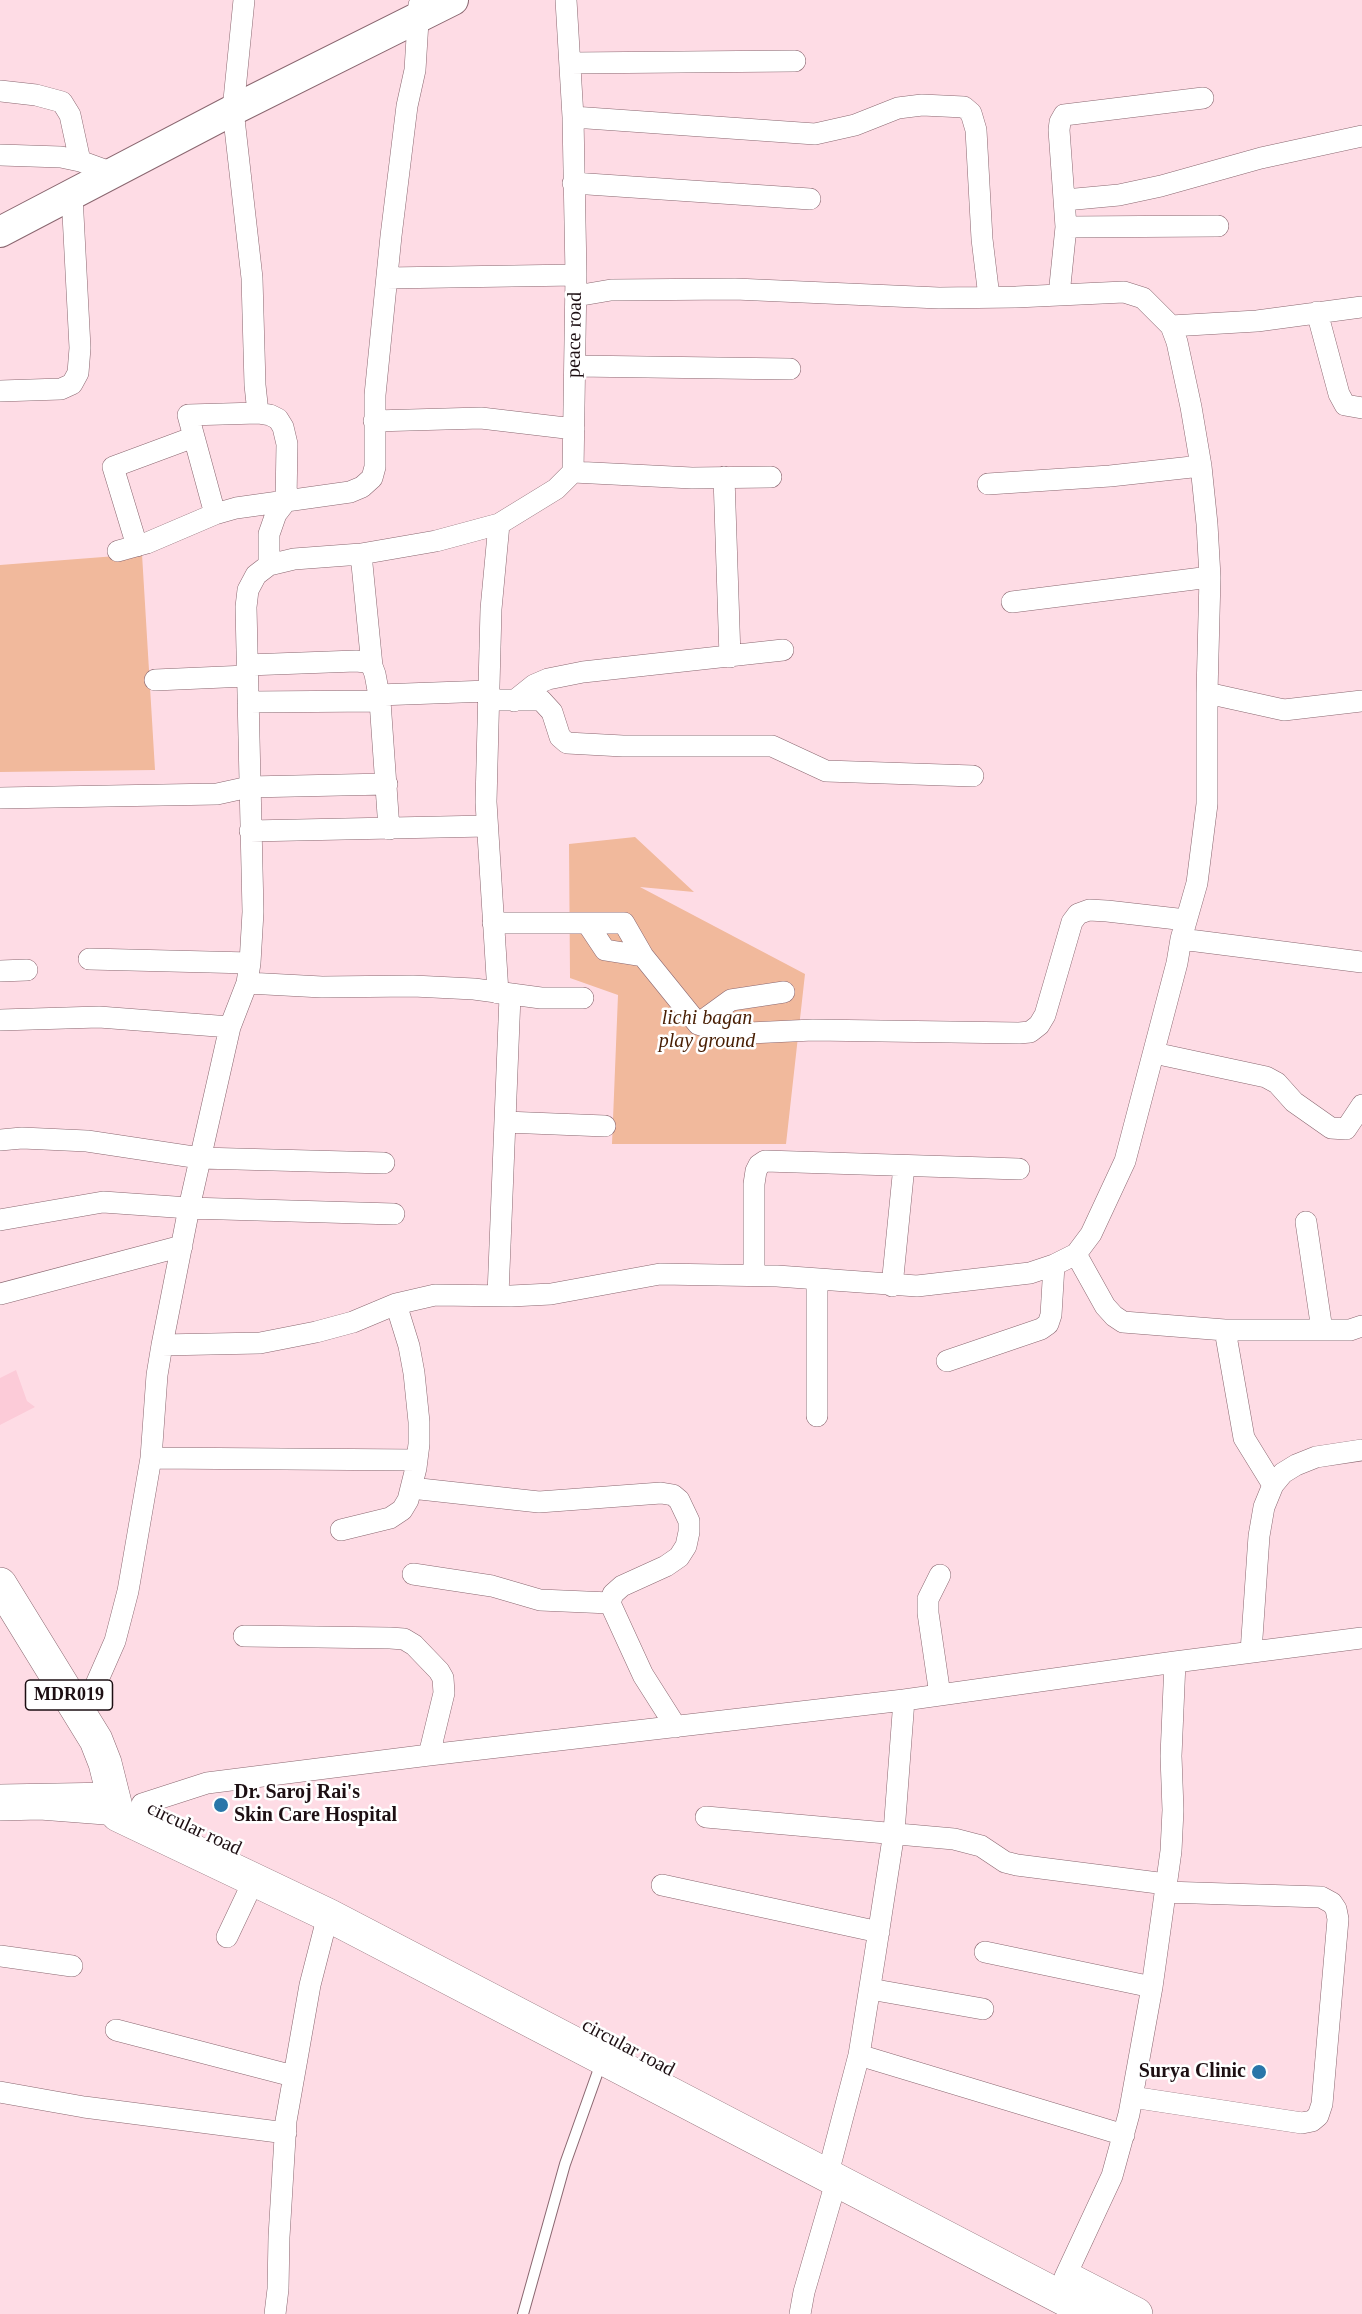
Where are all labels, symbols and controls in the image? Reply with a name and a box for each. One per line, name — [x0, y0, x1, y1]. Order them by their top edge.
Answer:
street label: peace road — [562, 283, 588, 387]
park label: lichi bagan play ground — [650, 1007, 764, 1054]
road number: MDR019 — [26, 1680, 112, 1710]
place label: Dr. Saroj Rai's Skin Care Hospital — [234, 1781, 415, 1828]
street label: circular road — [136, 1793, 252, 1865]
marker: Dr. Saroj Rai's Skin Care Hospital — [212, 1796, 230, 1814]
street label: circular road — [570, 2010, 686, 2086]
place label: Surya Clinic — [1130, 2060, 1246, 2084]
marker: Surya Clinic — [1250, 2063, 1268, 2081]

